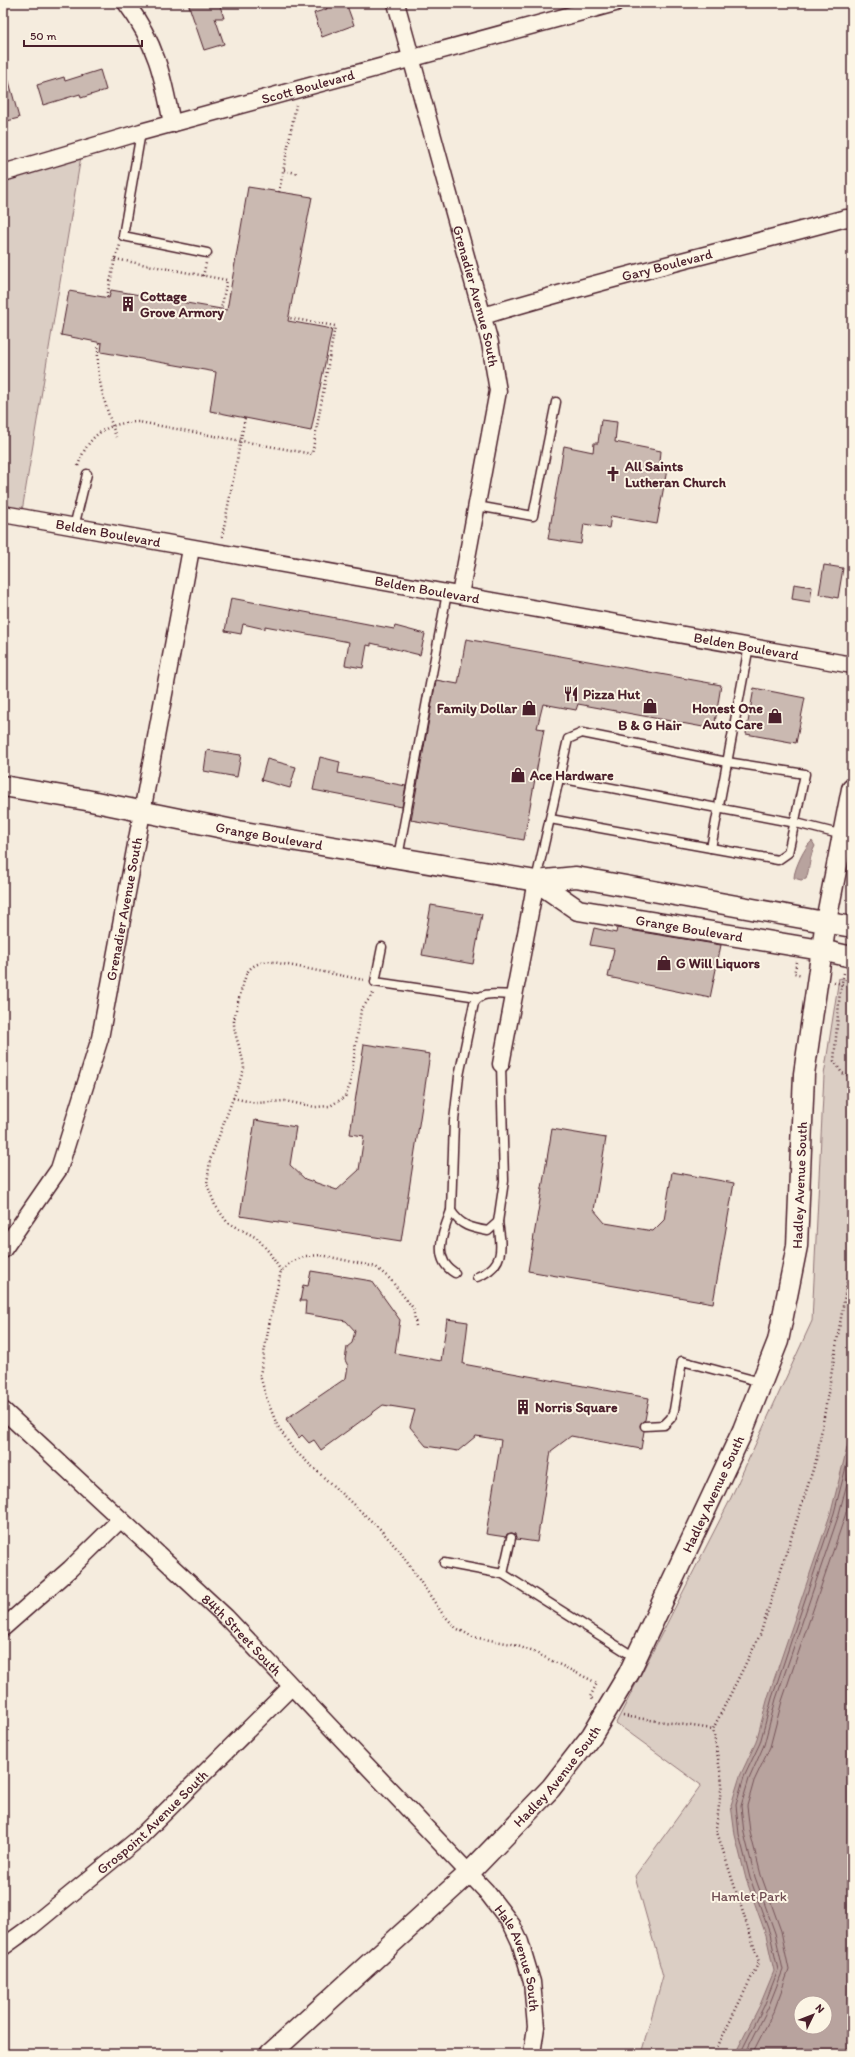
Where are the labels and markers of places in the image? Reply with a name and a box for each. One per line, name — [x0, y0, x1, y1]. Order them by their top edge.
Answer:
place label: Cottage Grove Armory — [140, 288, 224, 321]
building icon: Cottage Grove Armory — [119, 295, 137, 313]
place label: All Saints Lutheran Church — [624, 458, 727, 491]
church icon: All Saints Lutheran Church — [604, 465, 622, 483]
restaurant icon: Pizza Hut — [562, 685, 580, 703]
place label: Pizza Hut — [583, 686, 641, 703]
shop icon: B & G Hair — [641, 697, 659, 715]
shop icon: Family Dollar — [520, 699, 538, 717]
place label: Family Dollar — [437, 700, 517, 717]
place label: Honest One Auto Care — [692, 700, 763, 733]
shop icon: Honest One Auto Care — [766, 707, 784, 725]
place label: B & G Hair — [618, 717, 682, 734]
shop icon: Ace Hardware — [509, 766, 527, 784]
place label: Ace Hardware — [529, 767, 614, 784]
shop icon: G Will Liquors — [655, 954, 673, 972]
place label: G Will Liquors — [676, 955, 760, 972]
building icon: Norris Square — [514, 1398, 532, 1416]
place label: Norris Square — [535, 1399, 618, 1416]

